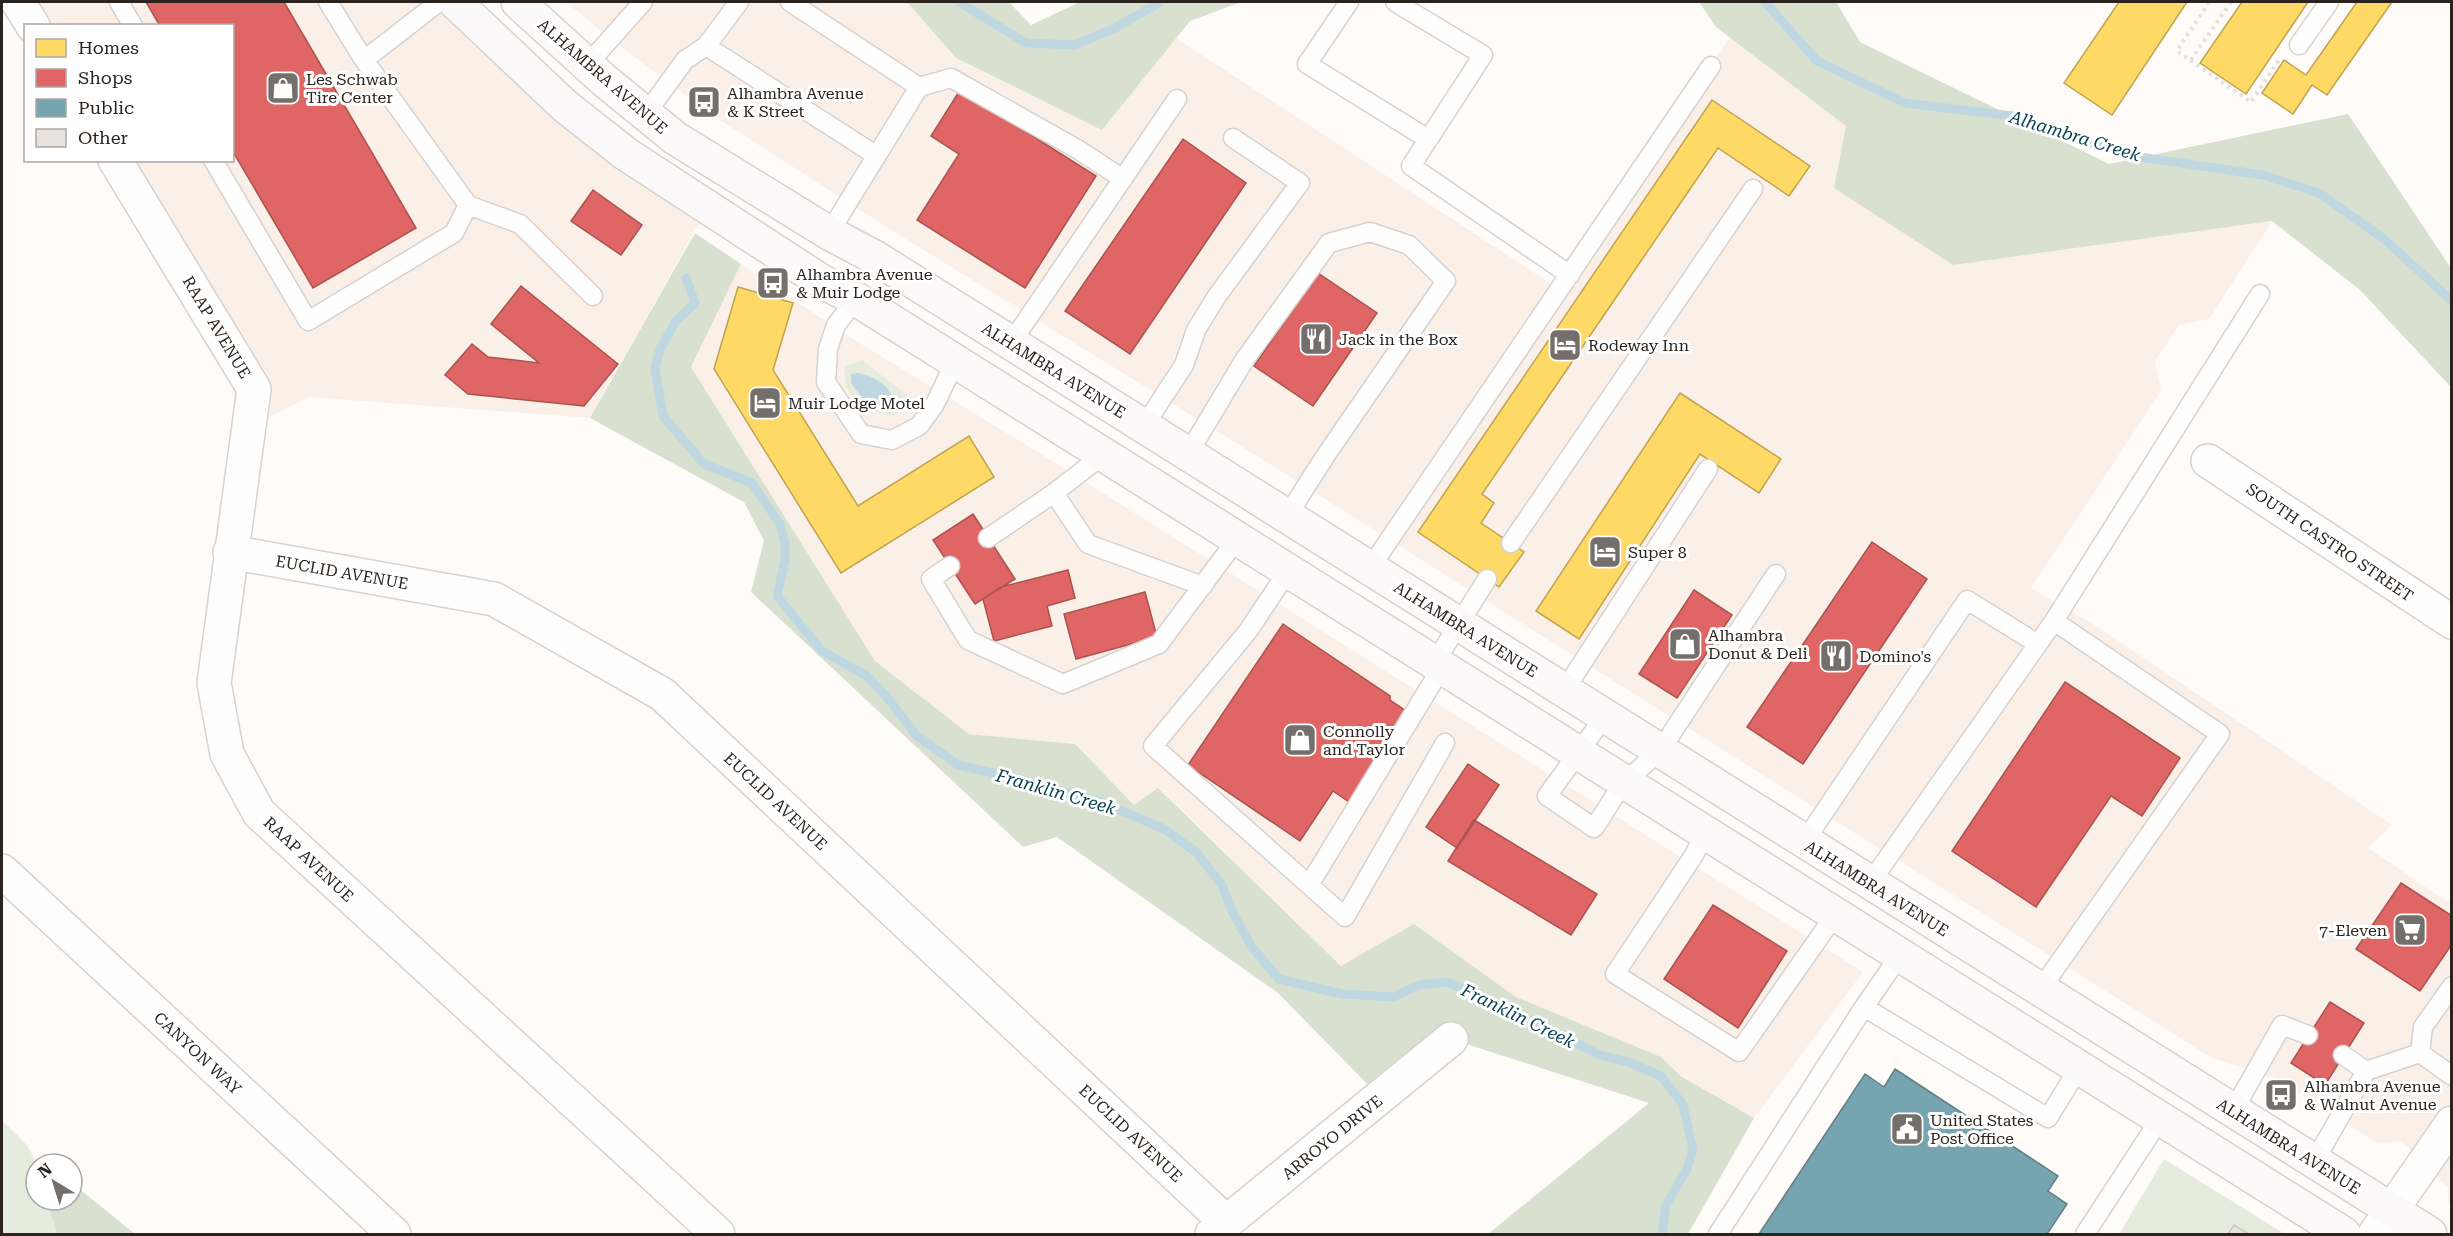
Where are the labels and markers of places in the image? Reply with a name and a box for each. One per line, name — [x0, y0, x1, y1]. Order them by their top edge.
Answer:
shop icon: Les Schwab Tire Center — [265, 70, 301, 106]
place label: Les Schwab Tire Center — [306, 70, 398, 107]
bus stop icon: Alhambra Avenue & K Street — [686, 84, 722, 120]
place label: Alhambra Avenue & K Street — [727, 84, 864, 121]
bus stop icon: Alhambra Avenue & Muir Lodge — [755, 265, 791, 301]
place label: Alhambra Avenue & Muir Lodge — [796, 265, 933, 302]
restaurant icon: Jack in the Box — [1298, 321, 1334, 357]
hotel icon: Rodeway Inn — [1547, 327, 1583, 363]
place label: Jack in the Box — [1339, 330, 1458, 349]
place label: Rodeway Inn — [1588, 336, 1689, 355]
hotel icon: Muir Lodge Motel — [747, 385, 783, 421]
place label: Muir Lodge Motel — [788, 394, 925, 413]
hotel icon: Super 8 — [1587, 534, 1623, 570]
place label: Super 8 — [1628, 543, 1687, 562]
shop icon: Alhambra Donut & Deli — [1667, 626, 1703, 662]
place label: Alhambra Donut & Deli — [1708, 626, 1808, 663]
restaurant icon: Domino's — [1818, 638, 1854, 674]
place label: Domino's — [1859, 647, 1932, 666]
shop icon: Connolly and Taylor — [1282, 722, 1318, 758]
place label: Connolly and Taylor — [1323, 722, 1405, 759]
supermarket icon: 7-Eleven — [2392, 912, 2428, 948]
place label: 7-Eleven — [2319, 921, 2387, 940]
bus stop icon: Alhambra Avenue & Walnut Avenue — [2263, 1077, 2299, 1113]
place label: Alhambra Avenue & Walnut Avenue — [2304, 1077, 2441, 1114]
public building icon: United States Post Office — [1889, 1111, 1925, 1147]
place label: United States Post Office — [1930, 1111, 2034, 1148]

